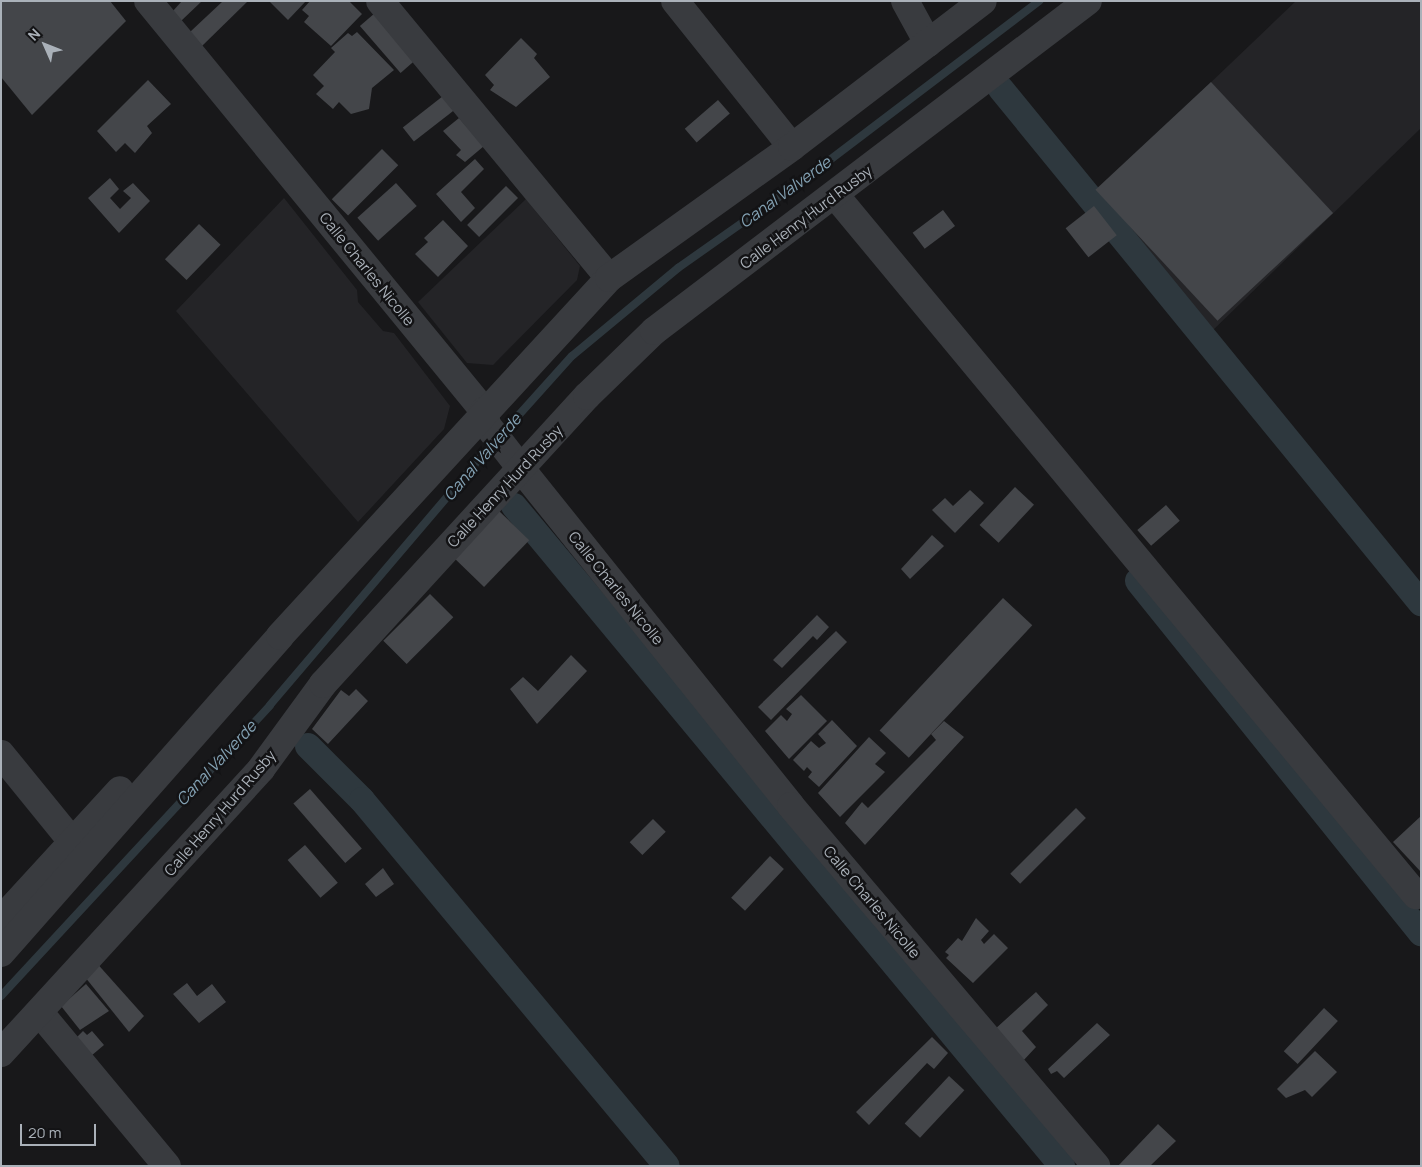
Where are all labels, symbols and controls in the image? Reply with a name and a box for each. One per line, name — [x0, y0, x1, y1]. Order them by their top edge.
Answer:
north arrow — [20, 20, 70, 70]
text: N — [24, 24, 44, 44]
water label: Canal Valverde — [735, 152, 835, 232]
street label: Calle Henry Hurd Rusby — [736, 161, 876, 273]
street label: Calle Charles Nicolle — [316, 209, 418, 329]
water label: Canal Valverde — [439, 410, 525, 504]
street label: Calle Henry Hurd Rusby — [444, 421, 566, 551]
street label: Calle Charles Nicolle — [565, 528, 667, 648]
water label: Canal Valverde — [172, 717, 260, 809]
street label: Calle Henry Hurd Rusby — [160, 746, 280, 880]
street label: Calle Charles Nicolle — [820, 842, 924, 962]
scale bar — [22, 1114, 99, 1146]
text: 20 m — [28, 1122, 61, 1143]

